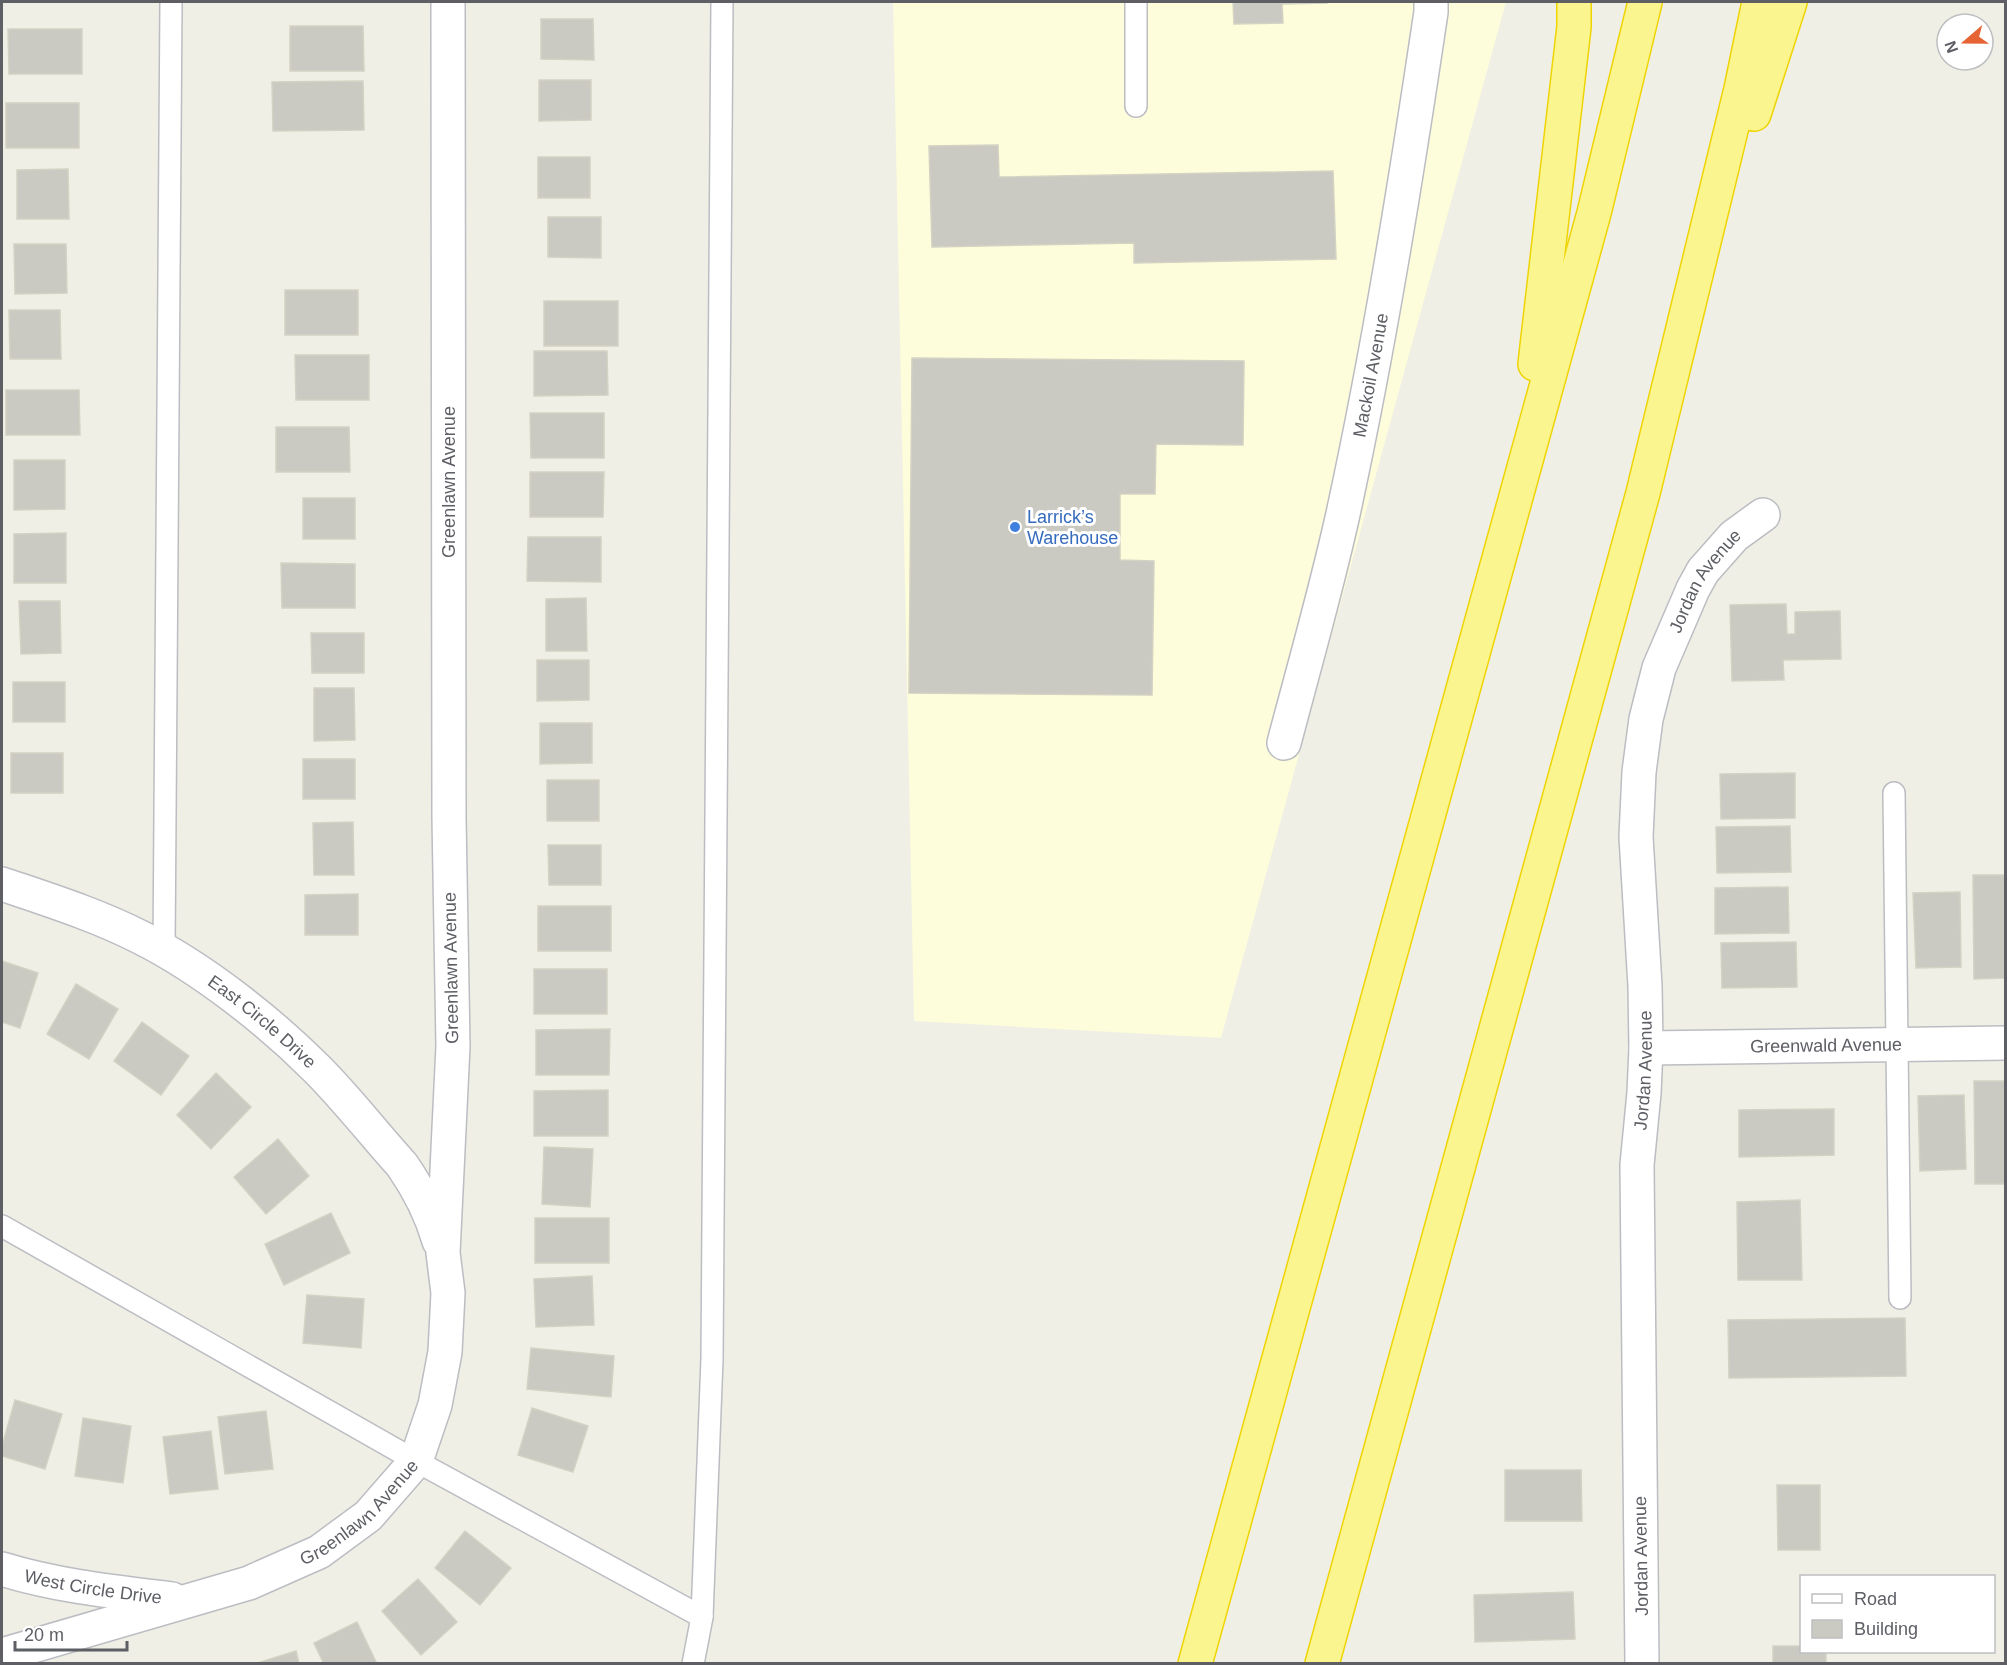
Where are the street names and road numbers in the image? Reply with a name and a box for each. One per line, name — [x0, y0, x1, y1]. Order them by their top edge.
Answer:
street label: Mackoil Avenue — [1349, 312, 1392, 439]
street label: Greenlawn Avenue — [439, 406, 459, 558]
street label: Jordan Avenue — [1665, 525, 1744, 636]
street label: Greenlawn Avenue — [440, 892, 462, 1044]
street label: East Circle Drive — [204, 971, 320, 1072]
street label: Jordan Avenue — [1630, 1010, 1656, 1131]
street label: Greenwald Avenue — [1750, 1034, 1902, 1057]
street label: Greenlawn Avenue — [297, 1456, 422, 1569]
street label: Jordan Avenue — [1630, 1496, 1652, 1616]
street label: West Circle Drive — [22, 1566, 163, 1608]

